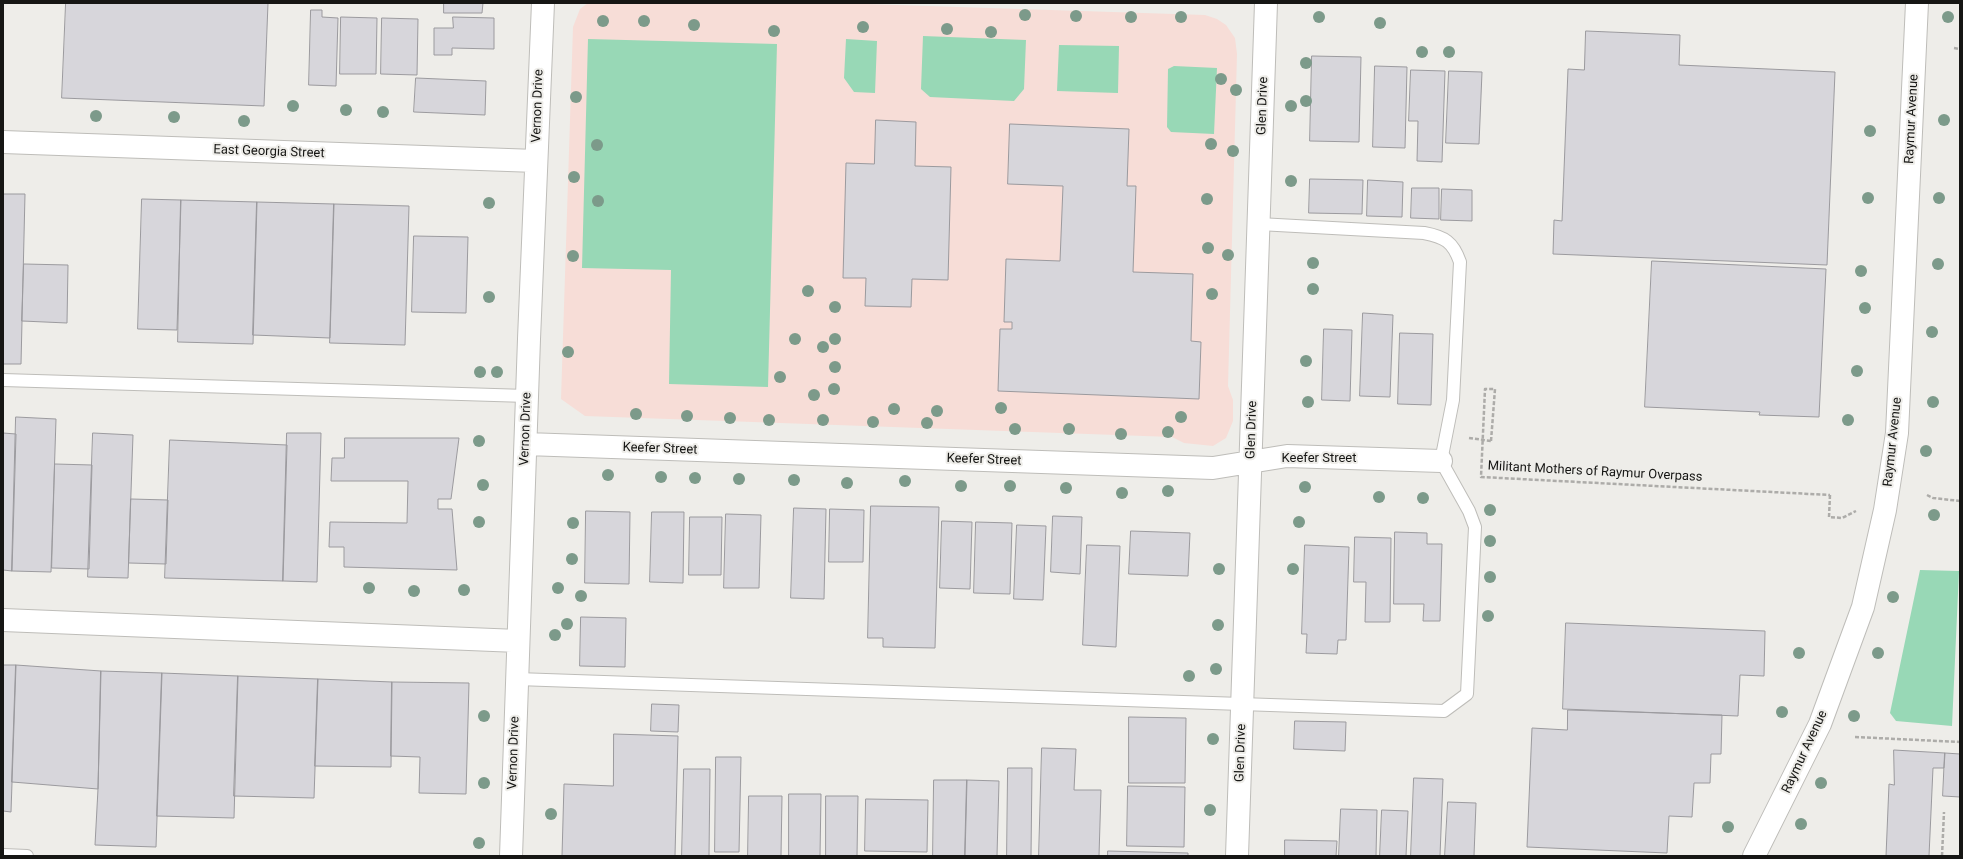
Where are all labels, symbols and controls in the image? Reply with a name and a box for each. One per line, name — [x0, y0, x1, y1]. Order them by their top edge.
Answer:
street label: Vernon Drive — [529, 69, 547, 143]
street label: Raymur Avenue — [1902, 74, 1922, 164]
street label: Glen Drive — [1254, 76, 1272, 136]
street label: East Georgia Street — [213, 142, 325, 162]
street label: Vernon Drive — [517, 392, 535, 466]
street label: Raymur Avenue — [1881, 397, 1905, 487]
street label: Glen Drive — [1243, 400, 1261, 460]
street label: Keefer Street — [622, 440, 698, 458]
street label: Keefer Street — [946, 451, 1022, 469]
street label: Keefer Street — [1282, 451, 1356, 467]
street label: Militant Mothers of Raymur Overpass — [1487, 459, 1703, 485]
street label: Raymur Avenue — [1779, 708, 1831, 796]
street label: Vernon Drive — [505, 716, 523, 790]
street label: Glen Drive — [1232, 723, 1250, 783]

